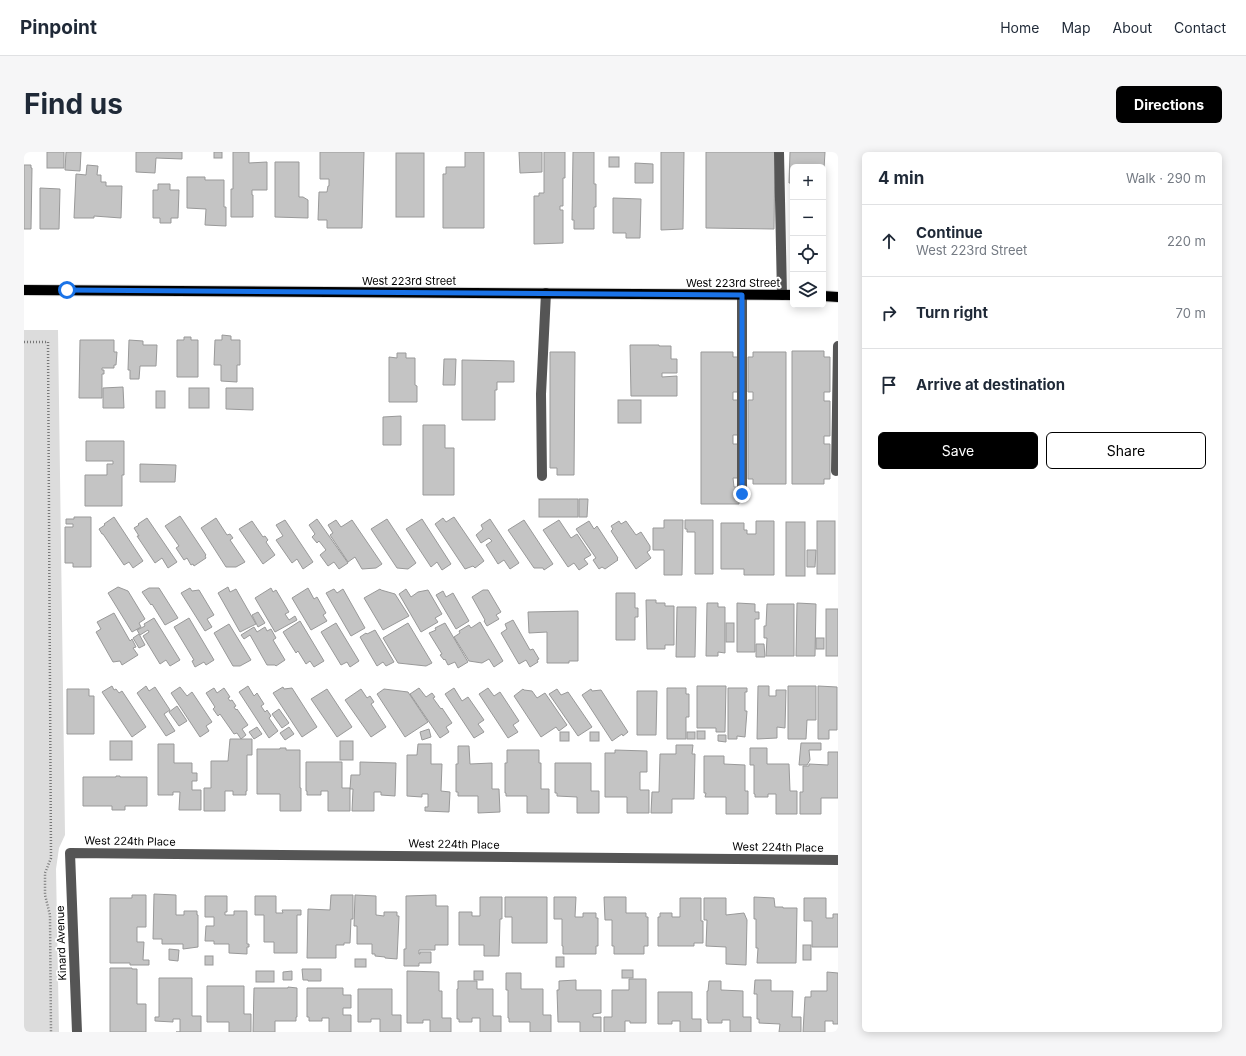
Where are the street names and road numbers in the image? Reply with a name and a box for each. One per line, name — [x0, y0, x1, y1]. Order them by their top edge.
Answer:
street label: West 223rd Street — [362, 274, 457, 288]
street label: West 223rd Street — [686, 276, 781, 290]
street label: West 224th Place — [84, 833, 176, 849]
street label: West 224th Place — [408, 836, 500, 852]
street label: West 224th Place — [732, 839, 824, 855]
street label: Kinard Avenue — [53, 905, 69, 981]

